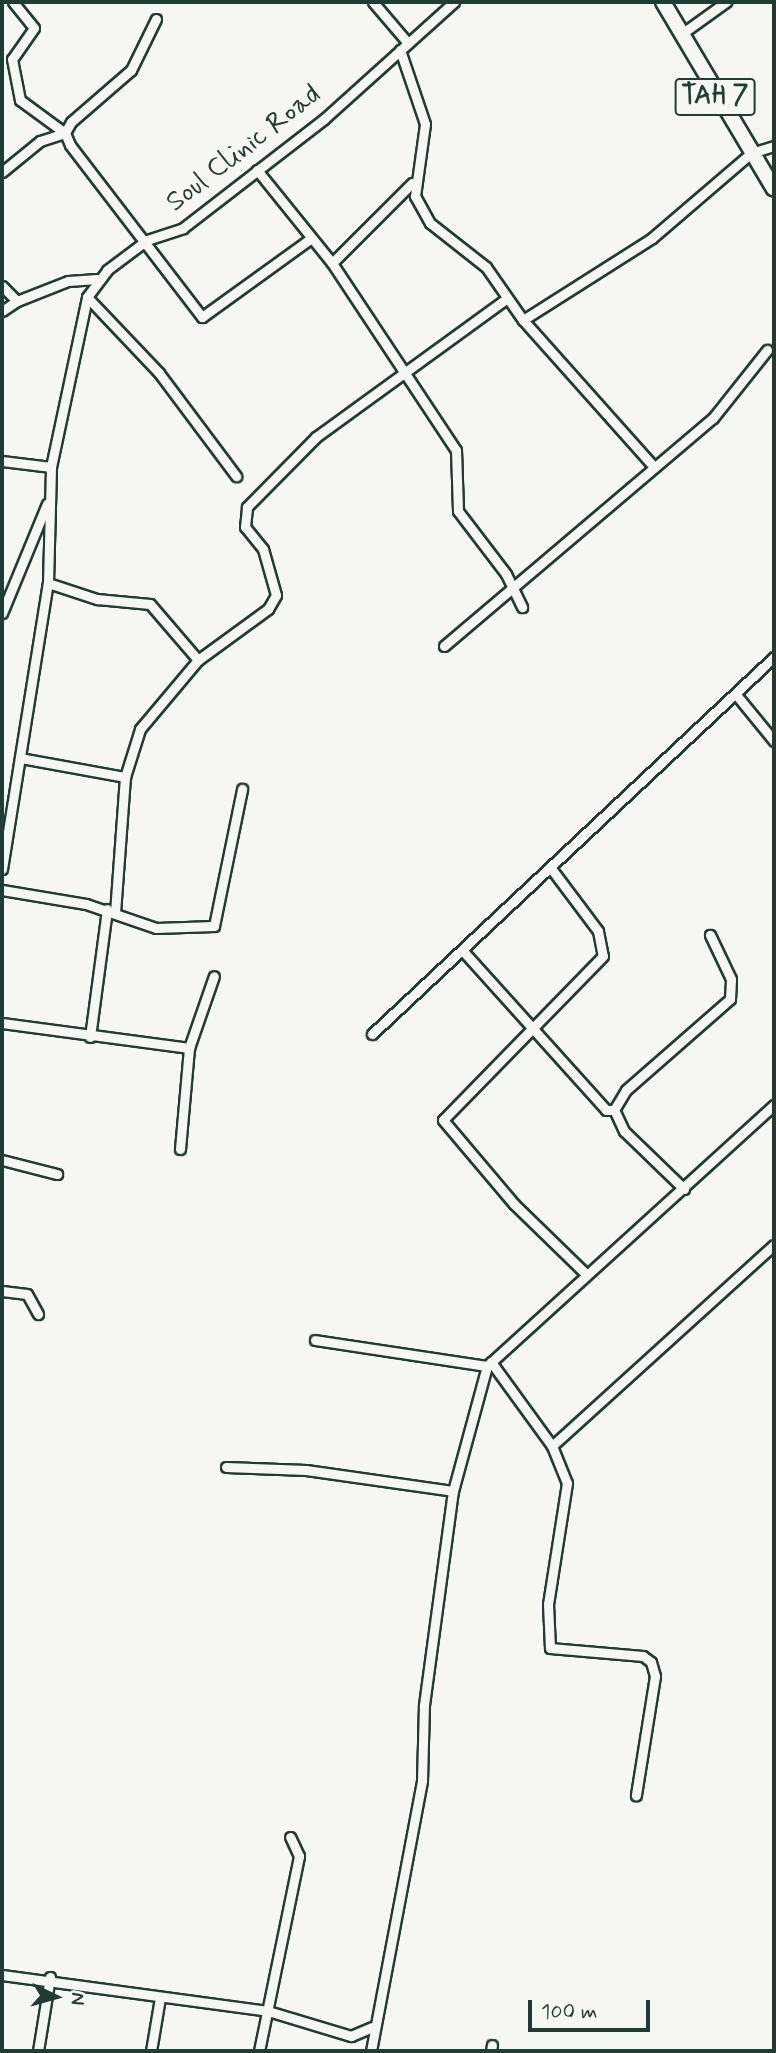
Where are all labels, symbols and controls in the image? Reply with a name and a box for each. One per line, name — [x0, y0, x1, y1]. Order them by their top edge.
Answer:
road number: TAH 7 — [673, 74, 757, 120]
street label: Soul Clinic Road — [161, 79, 327, 219]
north arrow — [21, 1962, 91, 2032]
scale bar — [531, 1986, 654, 2030]
text: N — [64, 1991, 90, 2006]
text: 100 m — [541, 1998, 597, 2026]

